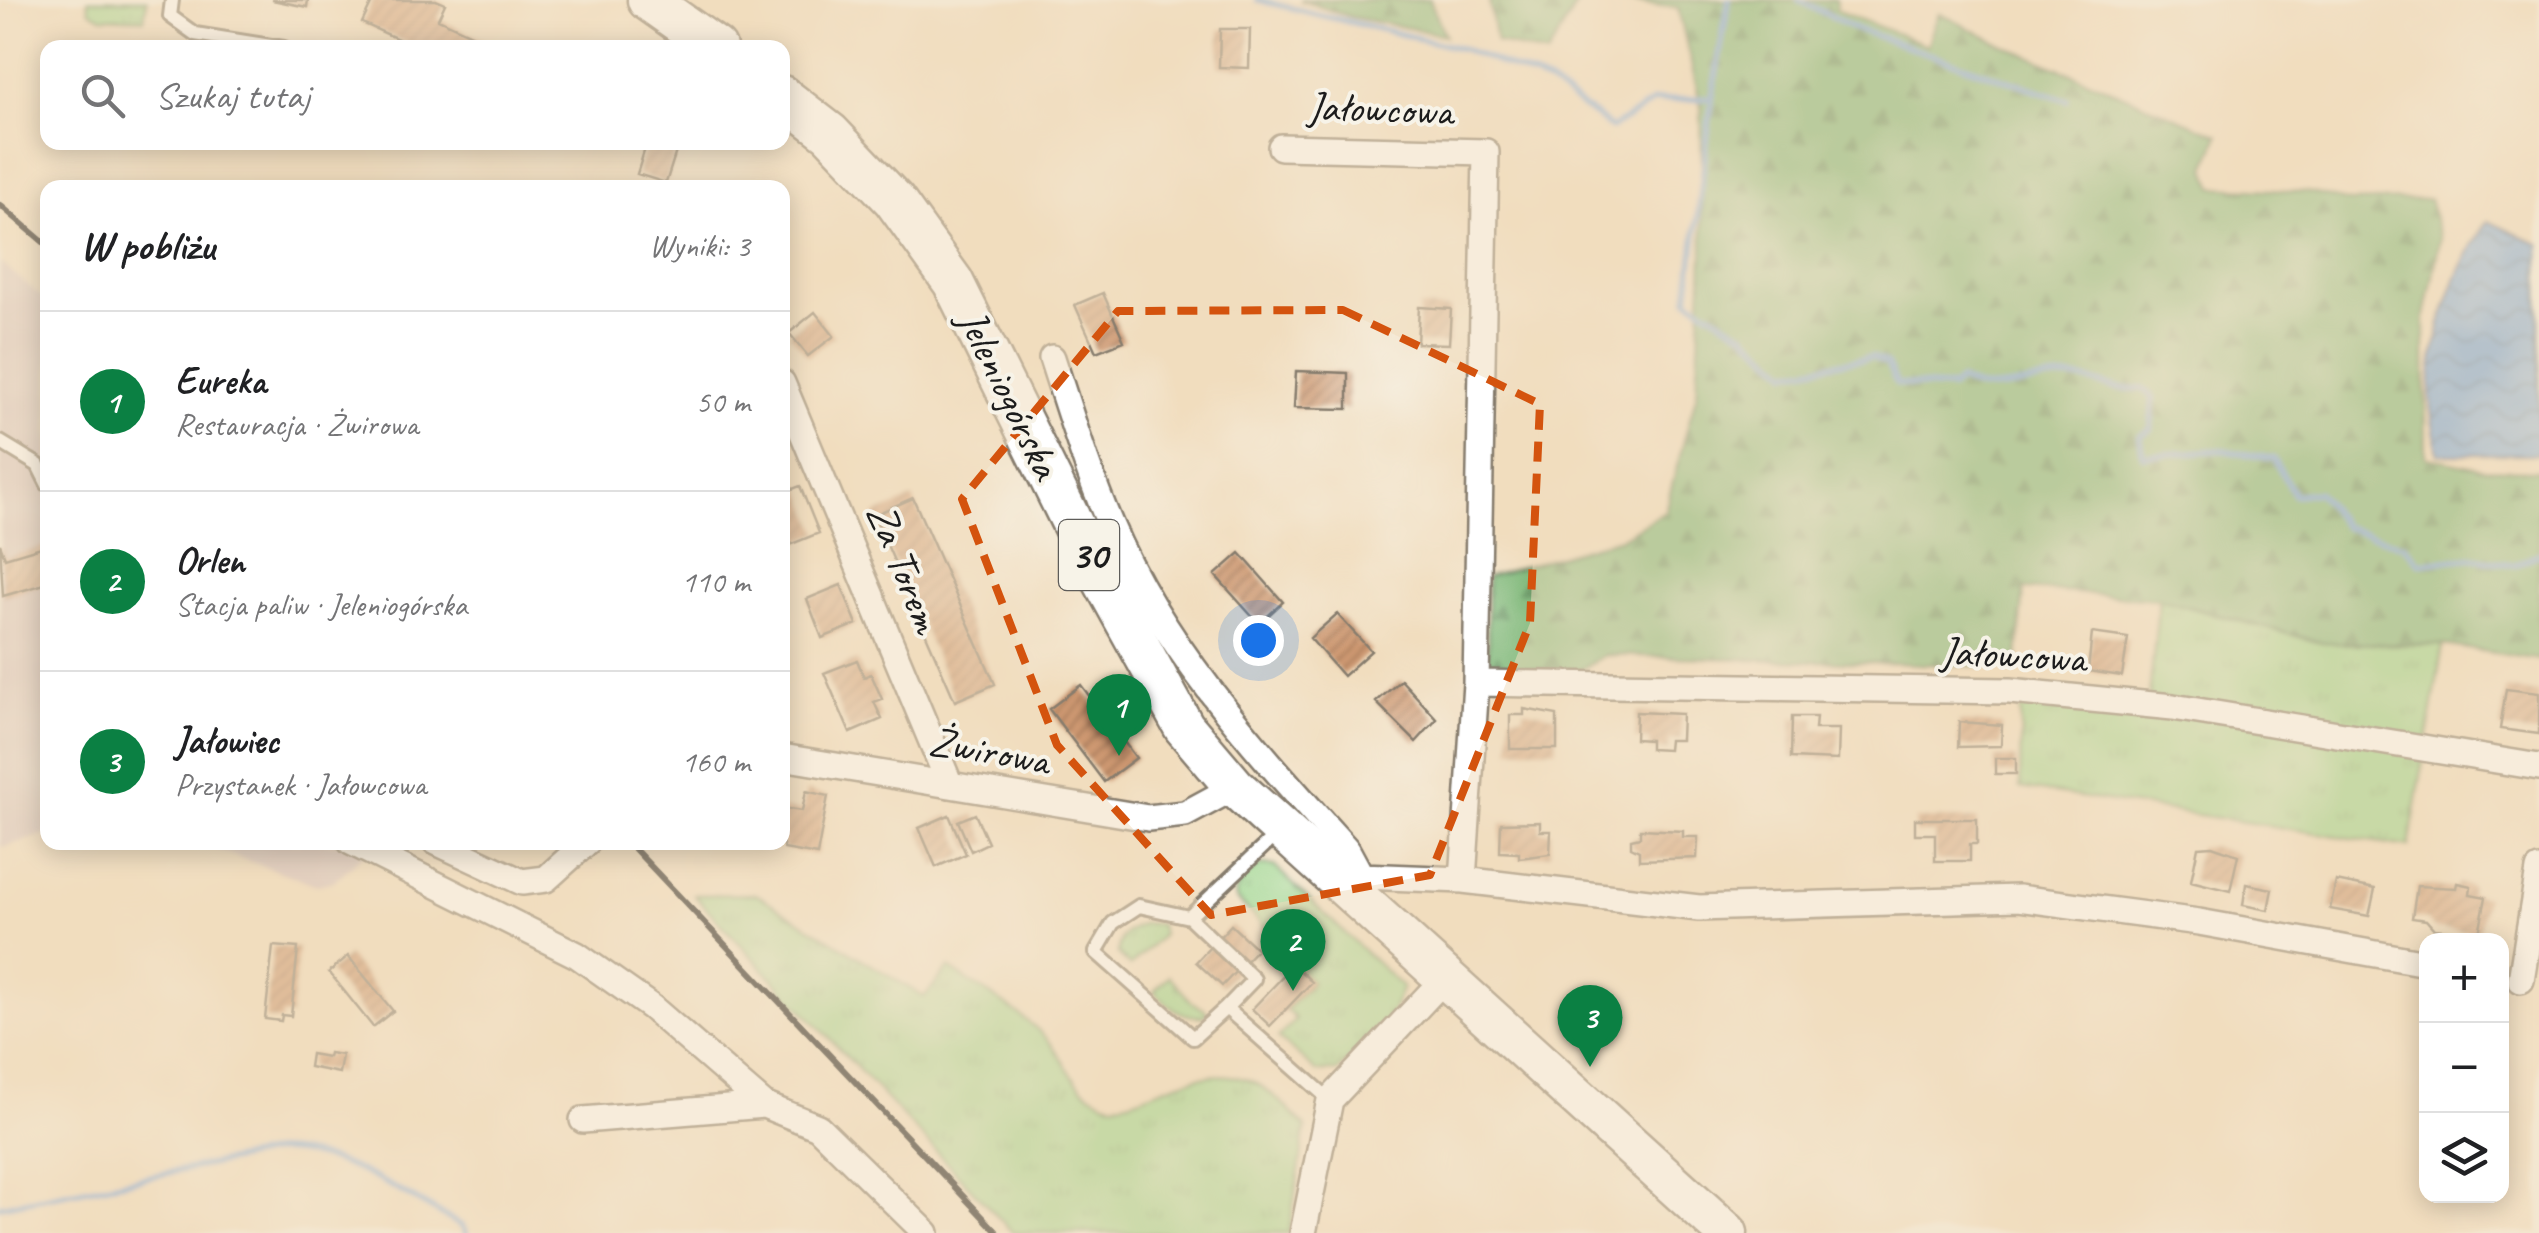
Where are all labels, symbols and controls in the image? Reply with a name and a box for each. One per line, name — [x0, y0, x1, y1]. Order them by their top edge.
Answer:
search box — [40, 40, 790, 150]
icon: search — [75, 68, 130, 123]
text: Szukaj tutaj — [155, 72, 310, 119]
street label: Jałowcowa — [1305, 80, 1457, 138]
text: W pobliżu — [80, 219, 215, 272]
text: Wyniki: 3 — [649, 225, 750, 266]
street label: Jeleniogórska — [944, 299, 1074, 490]
text: Eureka — [175, 357, 266, 404]
text: 1 — [105, 381, 120, 422]
text: 50 m — [696, 381, 750, 422]
text: Restauracja · Żwirowa — [175, 404, 418, 445]
street label: Za Torem — [854, 496, 955, 643]
road number: 30 — [1059, 520, 1119, 590]
text: Orlen — [175, 537, 245, 584]
text: 2 — [105, 561, 120, 602]
text: 110 m — [681, 561, 750, 602]
text: Stacja paliw · Jeleniogórska — [175, 584, 467, 625]
your location — [1233, 615, 1284, 666]
street label: Jałowcowa — [1937, 625, 2090, 685]
pin: 1 — [1086, 674, 1152, 756]
street label: Żwirowa — [925, 714, 1057, 788]
text: Jałowiec — [175, 717, 279, 764]
text: 3 — [105, 741, 120, 782]
text: 160 m — [681, 741, 750, 782]
text: Przystanek · Jałowcowa — [175, 764, 426, 805]
pin: 2 — [1260, 908, 1326, 991]
map controls — [2419, 933, 2509, 1203]
button: + — [2419, 933, 2509, 1023]
pin: 3 — [1558, 984, 1622, 1067]
button: − — [2419, 1023, 2509, 1113]
button: layers — [2419, 1113, 2509, 1203]

